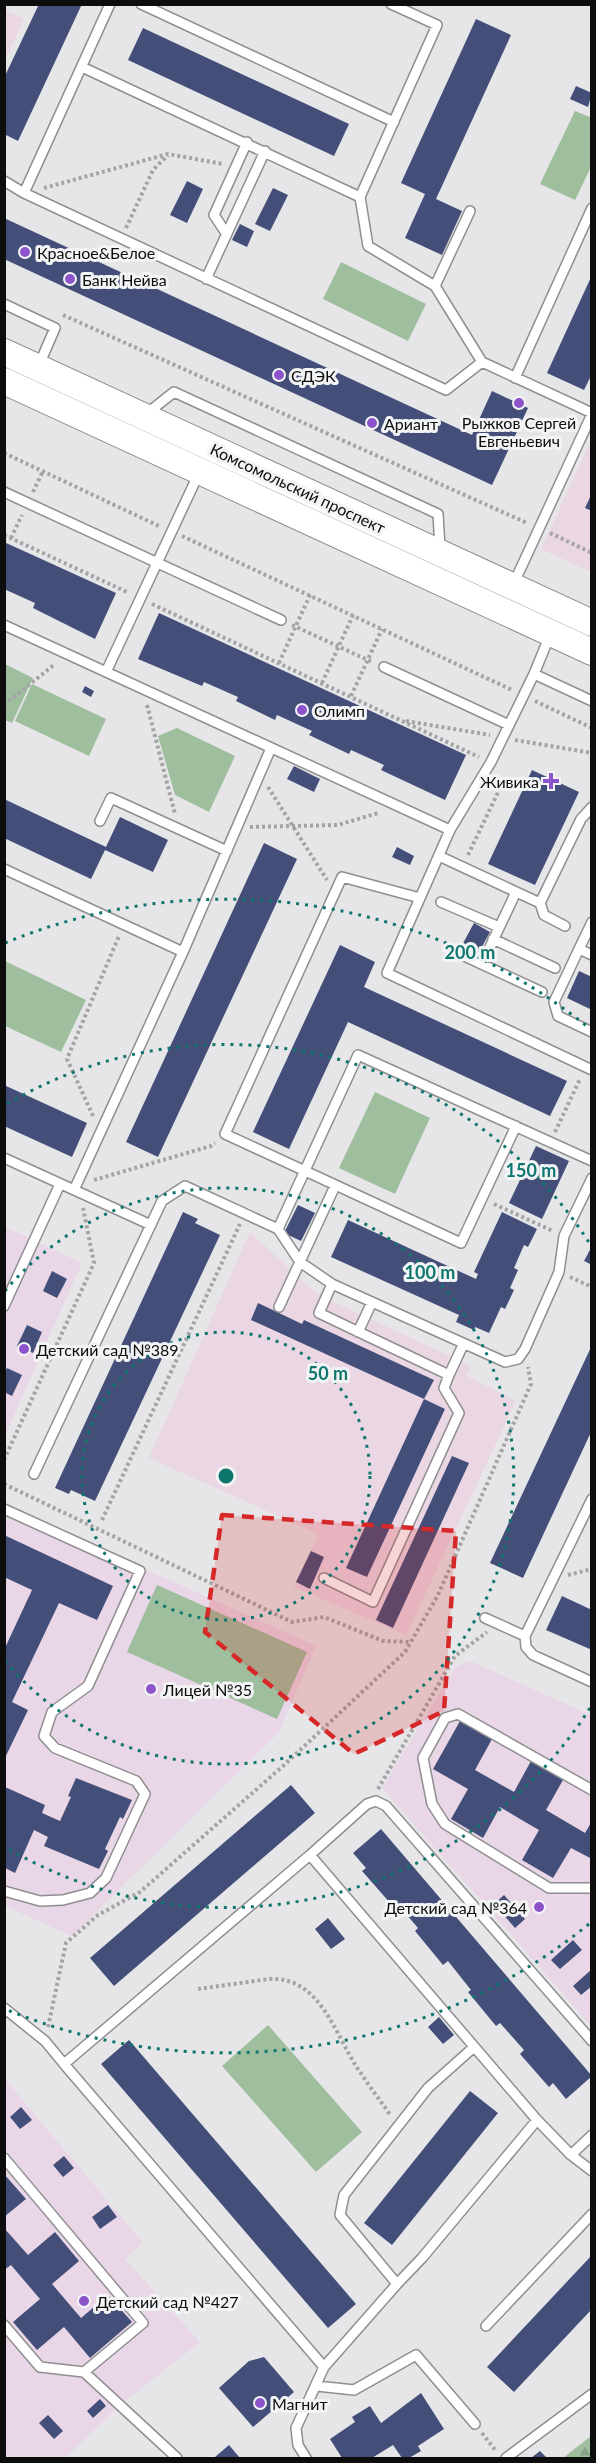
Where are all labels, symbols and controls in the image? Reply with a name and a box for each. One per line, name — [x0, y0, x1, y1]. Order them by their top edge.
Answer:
place label: Красное&Белое — [37, 243, 155, 262]
marker: Красное&Белое — [18, 245, 32, 259]
place label: Банк Нейва — [82, 270, 167, 289]
marker: Банк Нейва — [63, 272, 77, 286]
place label: СДЭК — [291, 366, 336, 385]
marker: СДЭК — [272, 368, 286, 382]
marker: Рыжков Сергей Евгеньевич — [512, 396, 526, 410]
place label: Рыжков Сергей Евгеньевич — [462, 413, 576, 450]
place label: Ариант — [384, 414, 438, 433]
marker: Ариант — [365, 416, 379, 430]
street label: Комсомольский проспект — [207, 439, 389, 537]
place label: Олимп — [314, 701, 365, 720]
marker: Олимп — [295, 703, 309, 717]
place label: Живика — [480, 772, 539, 791]
marker: Живика — [544, 774, 558, 788]
text: 200 m — [445, 941, 495, 963]
text: 150 m — [506, 1159, 556, 1181]
text: 100 m — [405, 1261, 455, 1283]
place label: Детский сад №389 — [36, 1340, 179, 1359]
marker: Детский сад №389 — [17, 1342, 31, 1356]
text: 50 m — [308, 1362, 348, 1384]
centre of rings — [216, 1466, 236, 1486]
place label: Лицей №35 — [162, 1680, 252, 1699]
marker: Лицей №35 — [144, 1682, 158, 1696]
place label: Детский сад №364 — [384, 1898, 527, 1917]
marker: Детский сад №364 — [532, 1900, 546, 1914]
place label: Детский сад №427 — [96, 2292, 239, 2311]
marker: Детский сад №427 — [77, 2294, 91, 2308]
place label: Магнит — [272, 2394, 328, 2413]
marker: Магнит — [253, 2396, 267, 2410]

